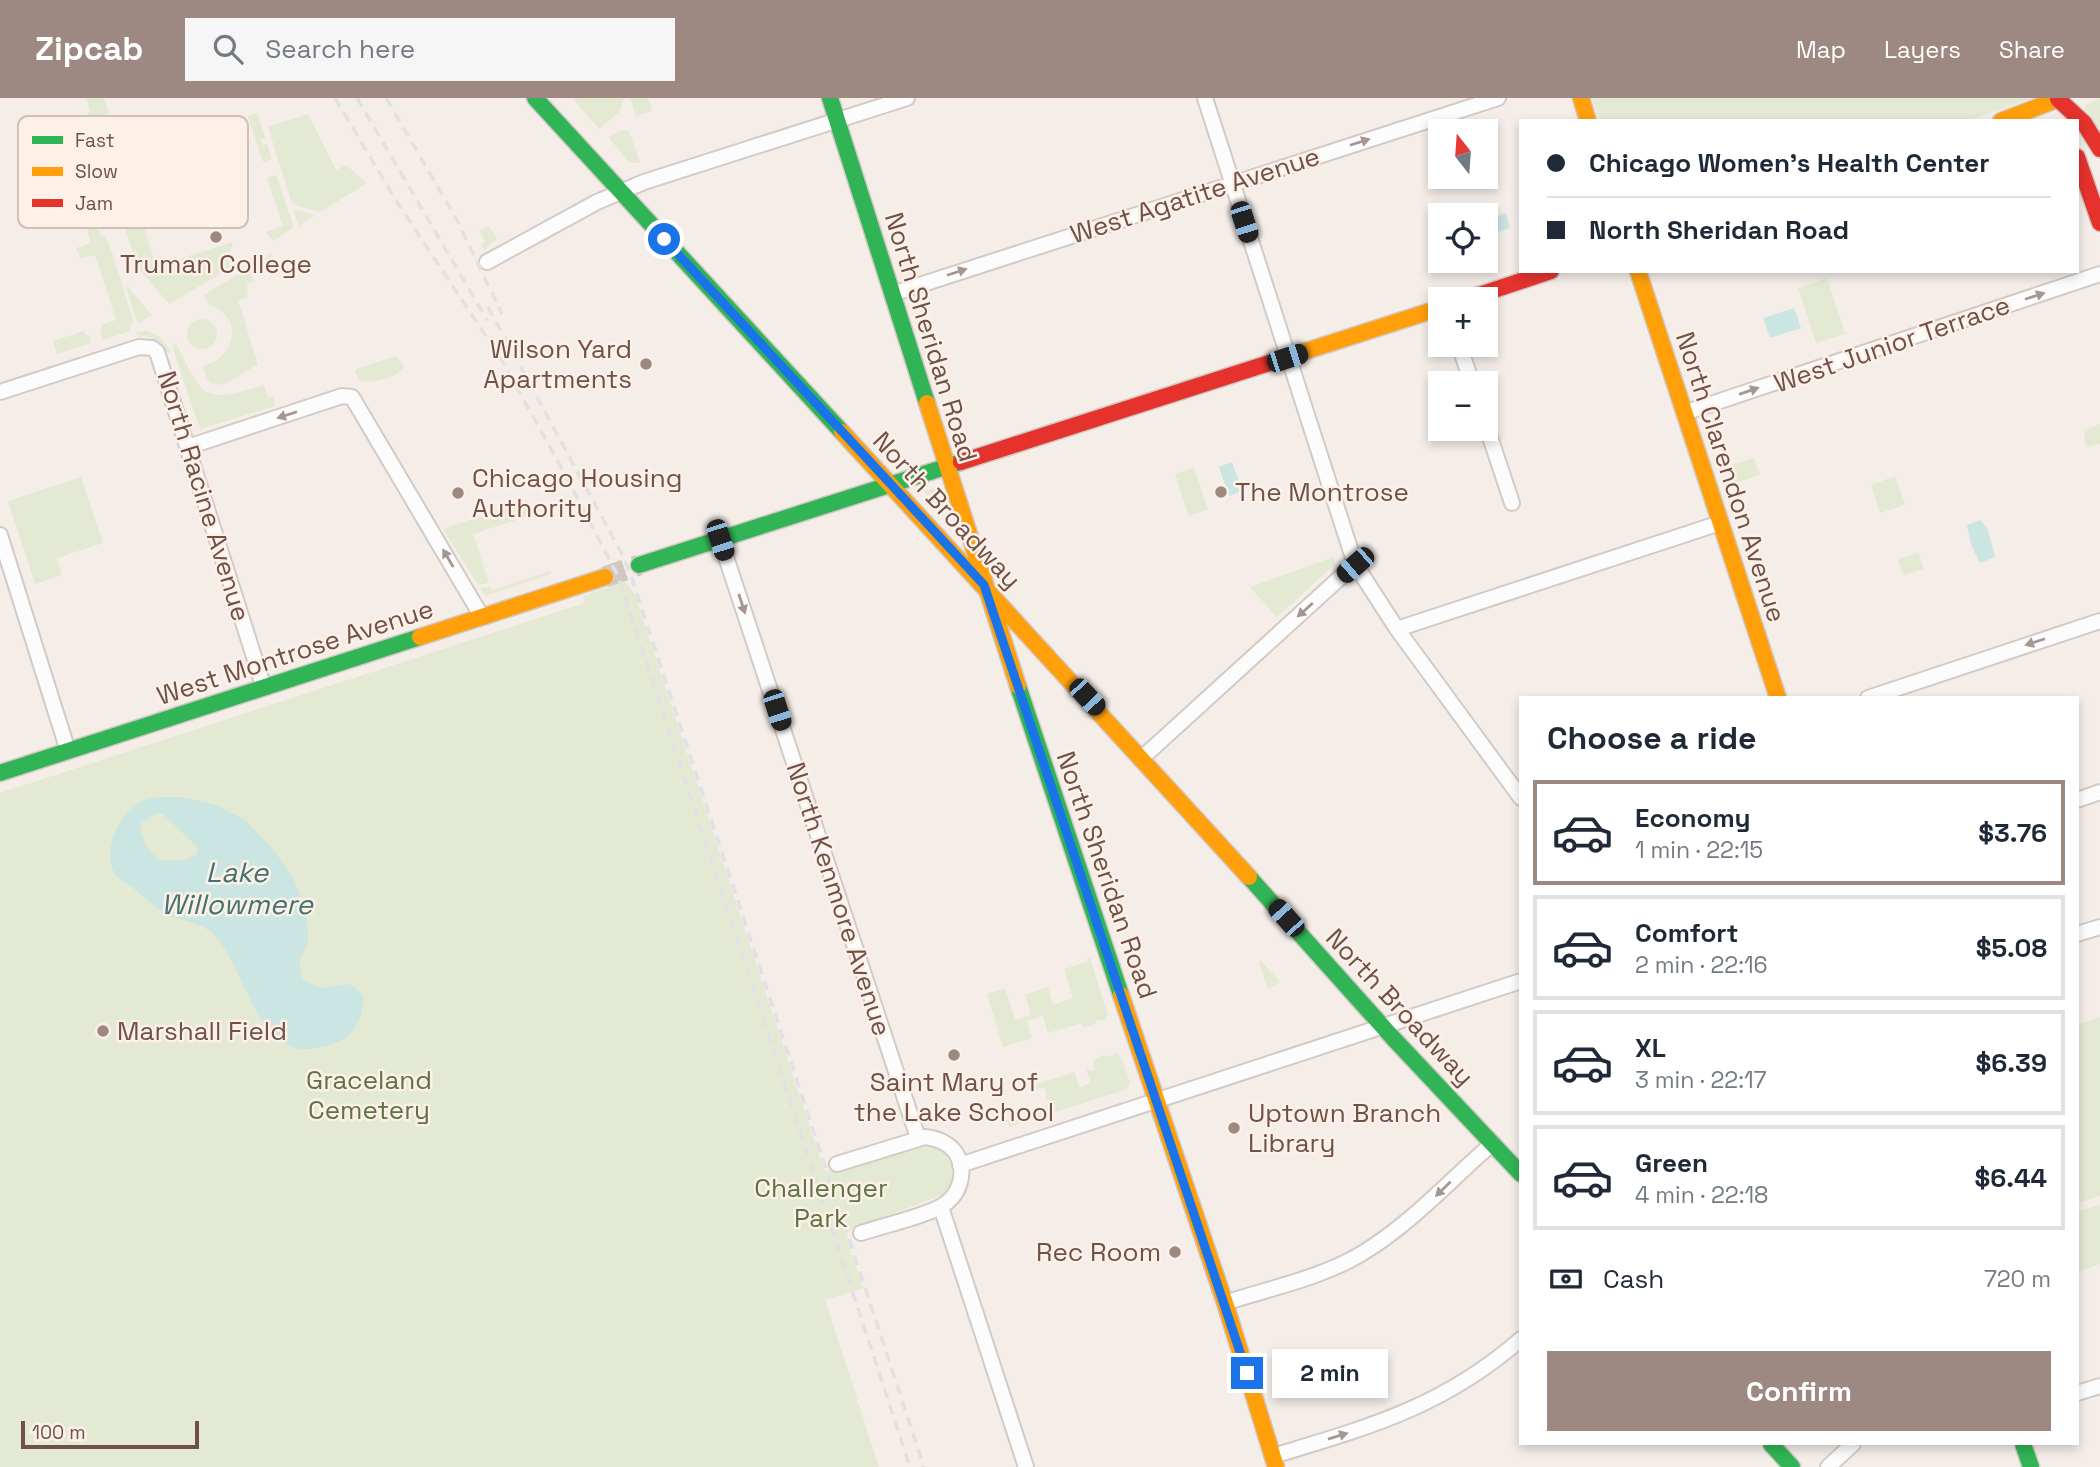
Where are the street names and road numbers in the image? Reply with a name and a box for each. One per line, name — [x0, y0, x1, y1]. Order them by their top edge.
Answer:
street label: West Agatite Avenue — [1066, 139, 1324, 251]
street label: North Sheridan Road — [877, 208, 985, 466]
street label: West Junior Terrace — [1769, 288, 2015, 400]
street label: North Clarendon Avenue — [1668, 328, 1794, 626]
street label: North Racine Avenue — [150, 367, 258, 625]
street label: North Broadway — [865, 424, 1029, 596]
street label: West Montrose Avenue — [153, 591, 437, 713]
street label: North Sheridan Road — [1049, 747, 1165, 1003]
street label: North Kenmore Avenue — [779, 758, 899, 1040]
street label: North Broadway — [1318, 921, 1482, 1093]

